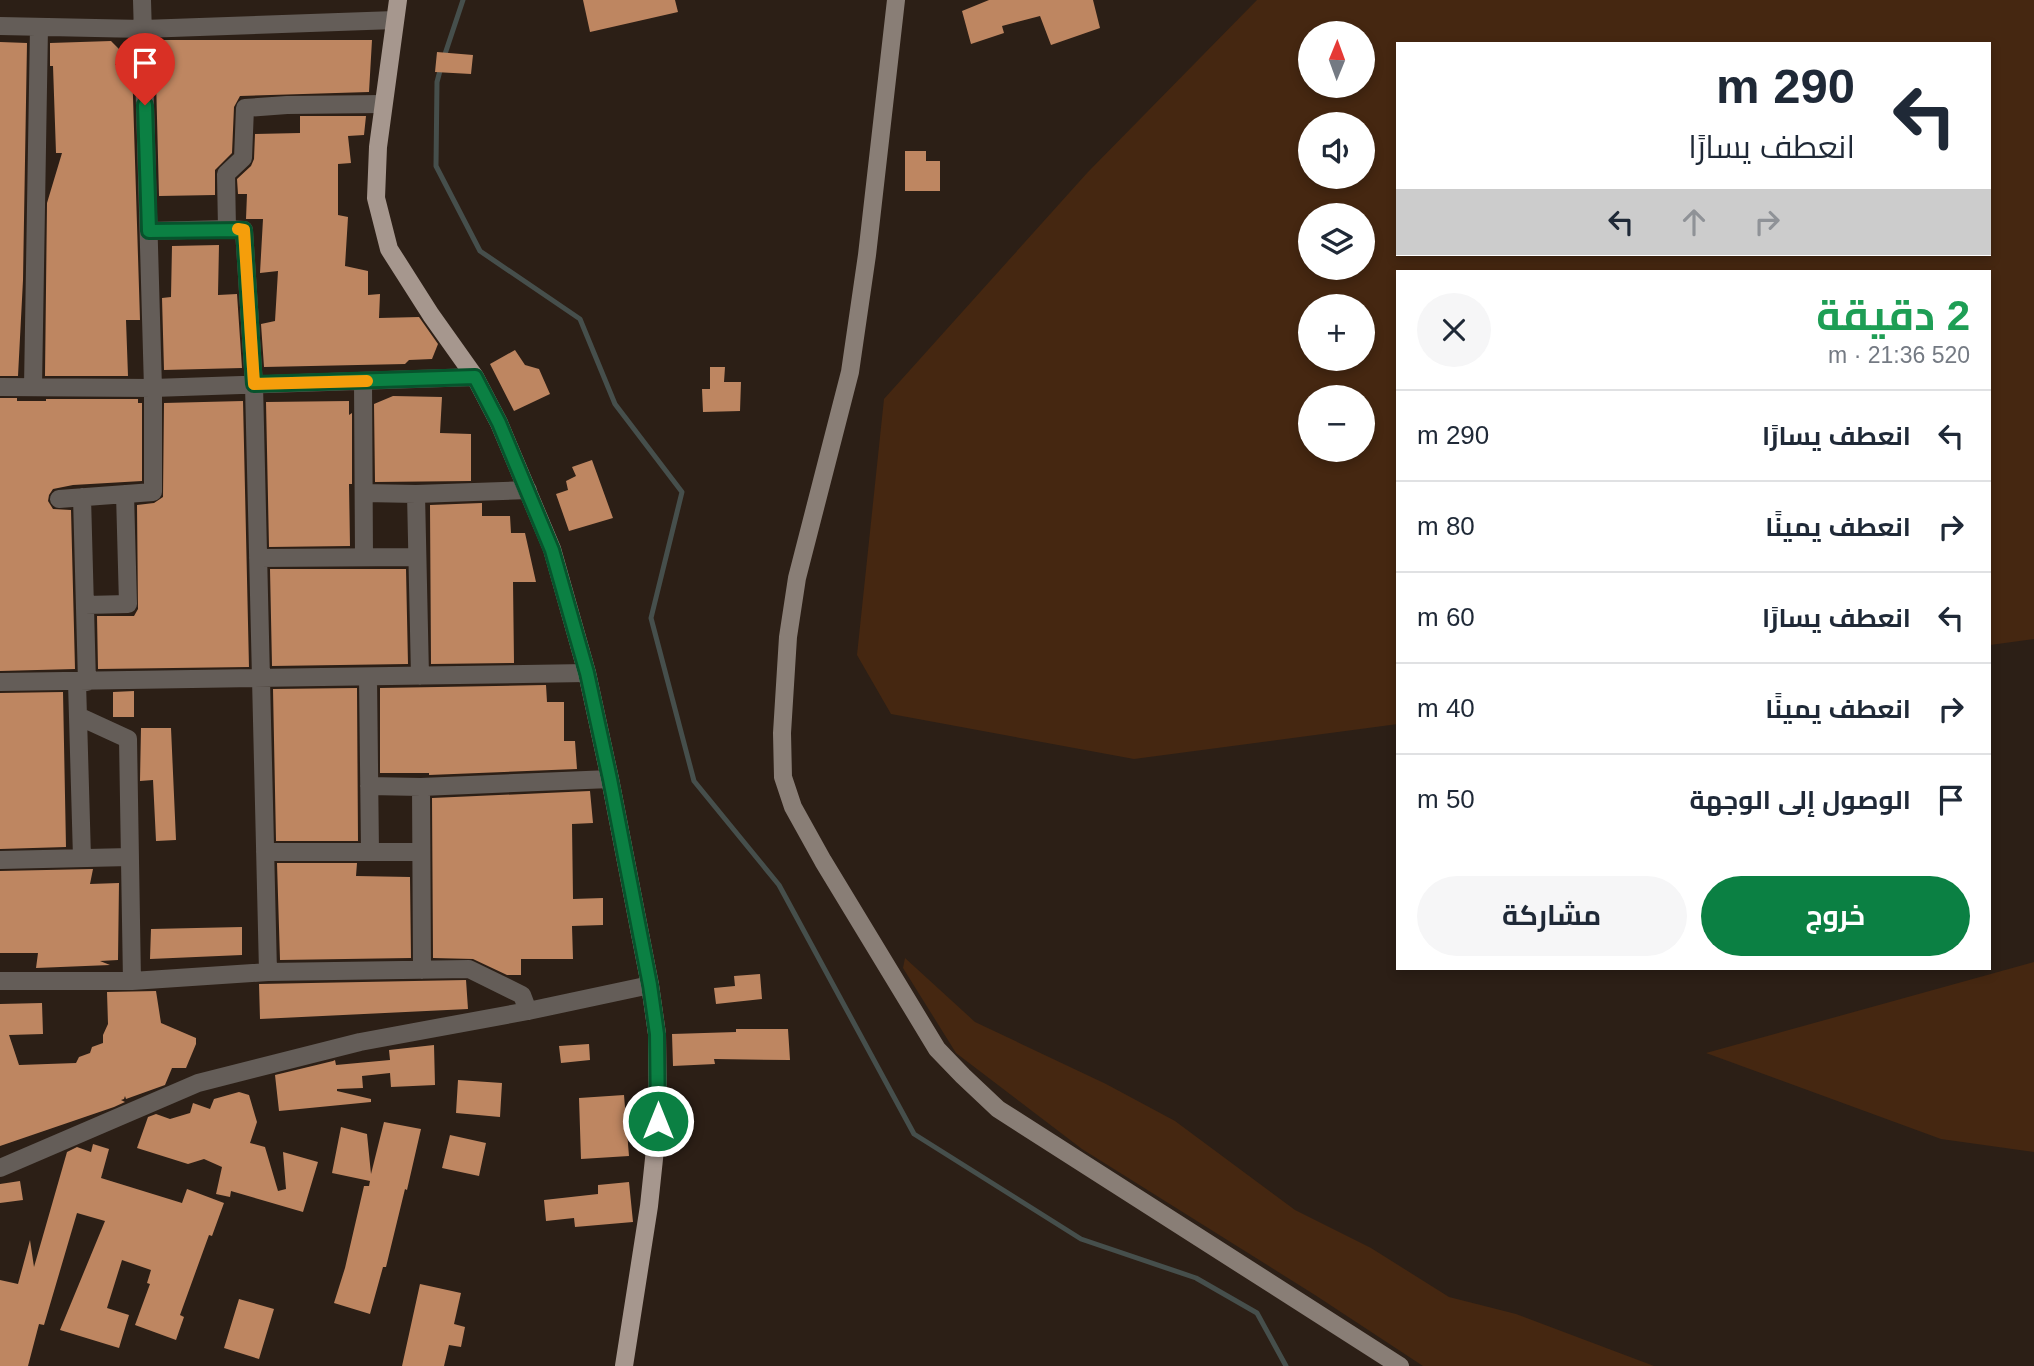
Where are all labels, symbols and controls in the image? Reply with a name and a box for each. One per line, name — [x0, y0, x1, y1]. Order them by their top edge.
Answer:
north arrow — [1298, 21, 1376, 98]
map controls — [1298, 21, 1375, 462]
pin — [115, 33, 175, 105]
icon: arrive — [126, 44, 164, 82]
text: 290 m — [1716, 59, 1855, 113]
icon: left — [1879, 70, 1970, 161]
button: sound — [1298, 112, 1375, 189]
text: انعطف يسارًا — [1688, 129, 1855, 165]
button: layers — [1298, 203, 1375, 280]
icon: left — [1602, 203, 1640, 241]
icon: ahead — [1675, 203, 1713, 241]
icon: right — [1748, 203, 1786, 241]
text: 2 دقيقة — [1816, 292, 1970, 339]
button: close — [1417, 293, 1491, 367]
button: + — [1298, 294, 1375, 371]
text: 520 m · 21:36 — [1828, 342, 1970, 368]
button: − — [1298, 385, 1375, 462]
icon: left — [1932, 417, 1970, 455]
text: 290 m — [1417, 420, 1489, 450]
text: انعطف يسارًا — [1762, 421, 1911, 451]
icon: right — [1932, 508, 1970, 546]
text: 80 m — [1417, 511, 1475, 541]
text: انعطف يمينًا — [1765, 512, 1911, 542]
icon: left — [1932, 599, 1970, 637]
text: 60 m — [1417, 602, 1475, 632]
text: انعطف يسارًا — [1762, 603, 1911, 633]
icon: right — [1932, 690, 1970, 728]
text: 40 m — [1417, 693, 1475, 723]
text: انعطف يمينًا — [1765, 694, 1911, 724]
icon: arrive — [1932, 781, 1970, 819]
text: 50 m — [1417, 784, 1475, 814]
text: الوصول إلى الوجهة — [1689, 785, 1911, 815]
button: مشاركة — [1417, 876, 1687, 956]
button: خروج — [1701, 876, 1970, 956]
position arrow — [621, 1084, 695, 1158]

